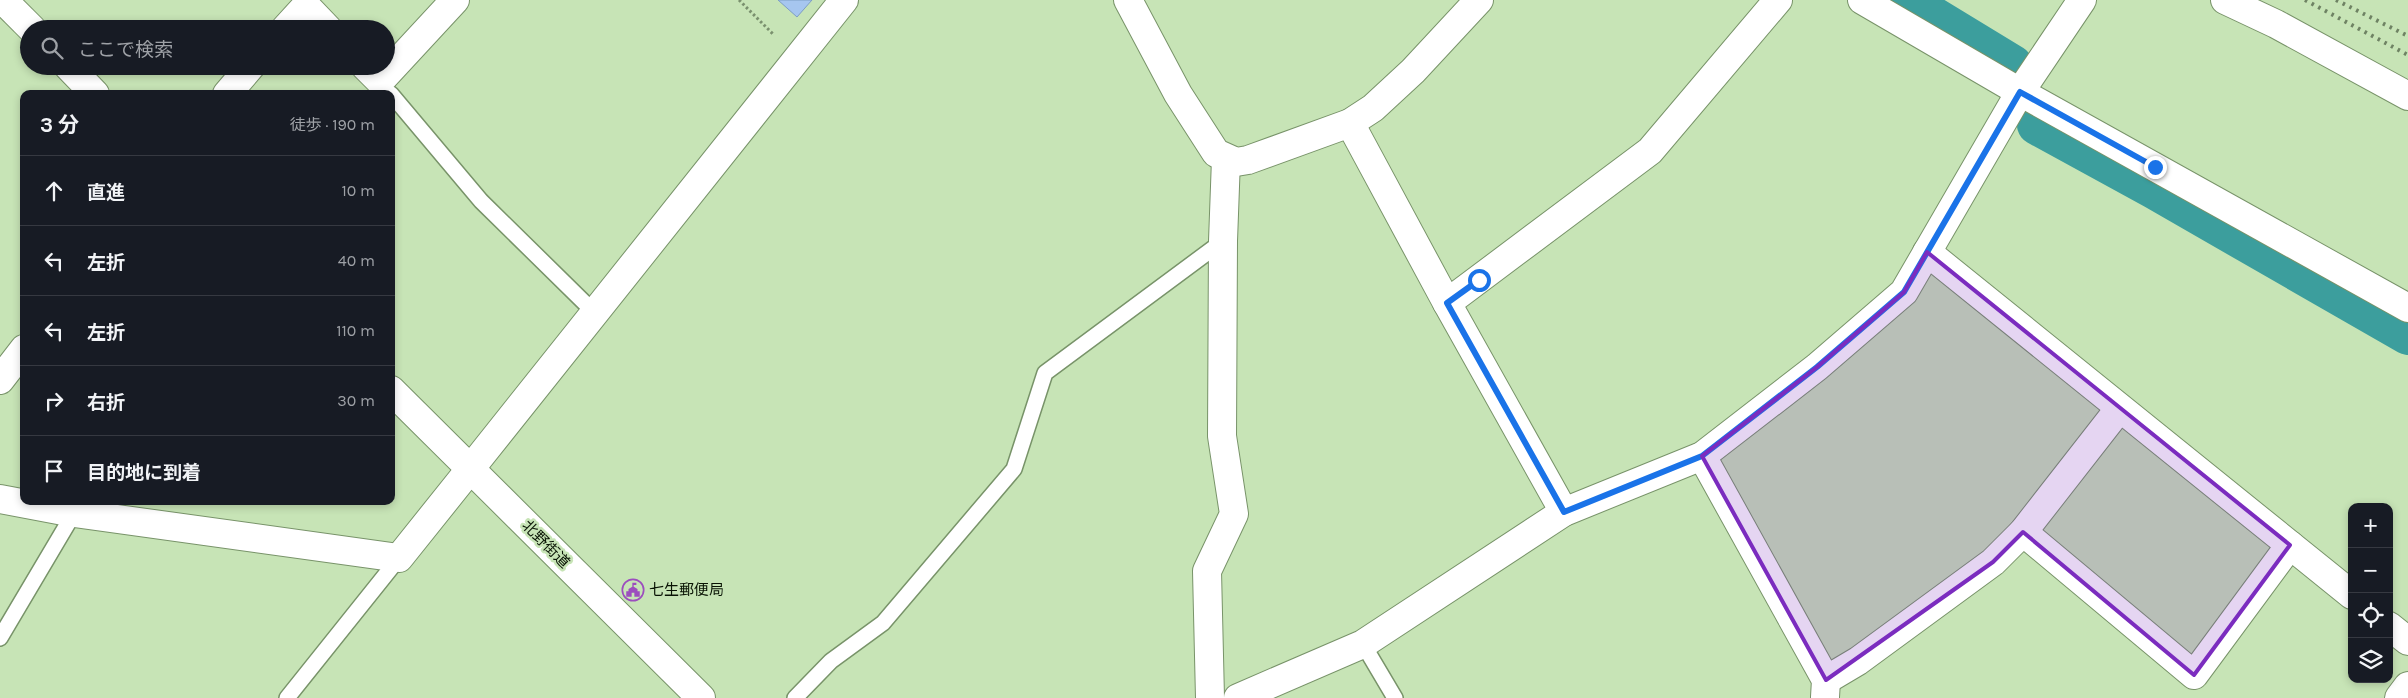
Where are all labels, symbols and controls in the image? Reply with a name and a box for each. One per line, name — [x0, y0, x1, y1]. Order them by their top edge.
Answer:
search box — [20, 20, 395, 75]
icon: search — [38, 34, 66, 62]
text: ここで検索 — [78, 39, 173, 61]
text: 3 分 — [40, 113, 79, 137]
text: 徒歩 · 190 m — [290, 115, 375, 134]
route end — [2144, 156, 2167, 179]
icon: ahead — [40, 177, 68, 205]
text: 10 m — [341, 181, 375, 200]
text: 直進 — [87, 182, 125, 204]
icon: left — [40, 247, 68, 275]
text: 40 m — [338, 251, 375, 270]
text: 左折 — [87, 252, 125, 274]
route start — [1468, 269, 1491, 292]
icon: left — [40, 317, 68, 345]
text: 110 m — [336, 321, 375, 340]
text: 左折 — [87, 322, 125, 344]
icon: right — [40, 387, 68, 415]
text: 30 m — [337, 391, 375, 410]
text: 右折 — [87, 392, 125, 414]
icon: arrive — [40, 457, 68, 485]
text: 目的地に到着 — [87, 462, 201, 484]
map controls — [2348, 503, 2393, 683]
button: + — [2348, 503, 2393, 548]
street label: 北野街道 — [518, 516, 574, 572]
button: − — [2348, 548, 2393, 593]
public building icon: 七生郵便局 — [621, 578, 645, 602]
place label: 七生郵便局 — [649, 581, 724, 599]
button: locate — [2348, 593, 2393, 638]
button: layers — [2348, 638, 2393, 683]

